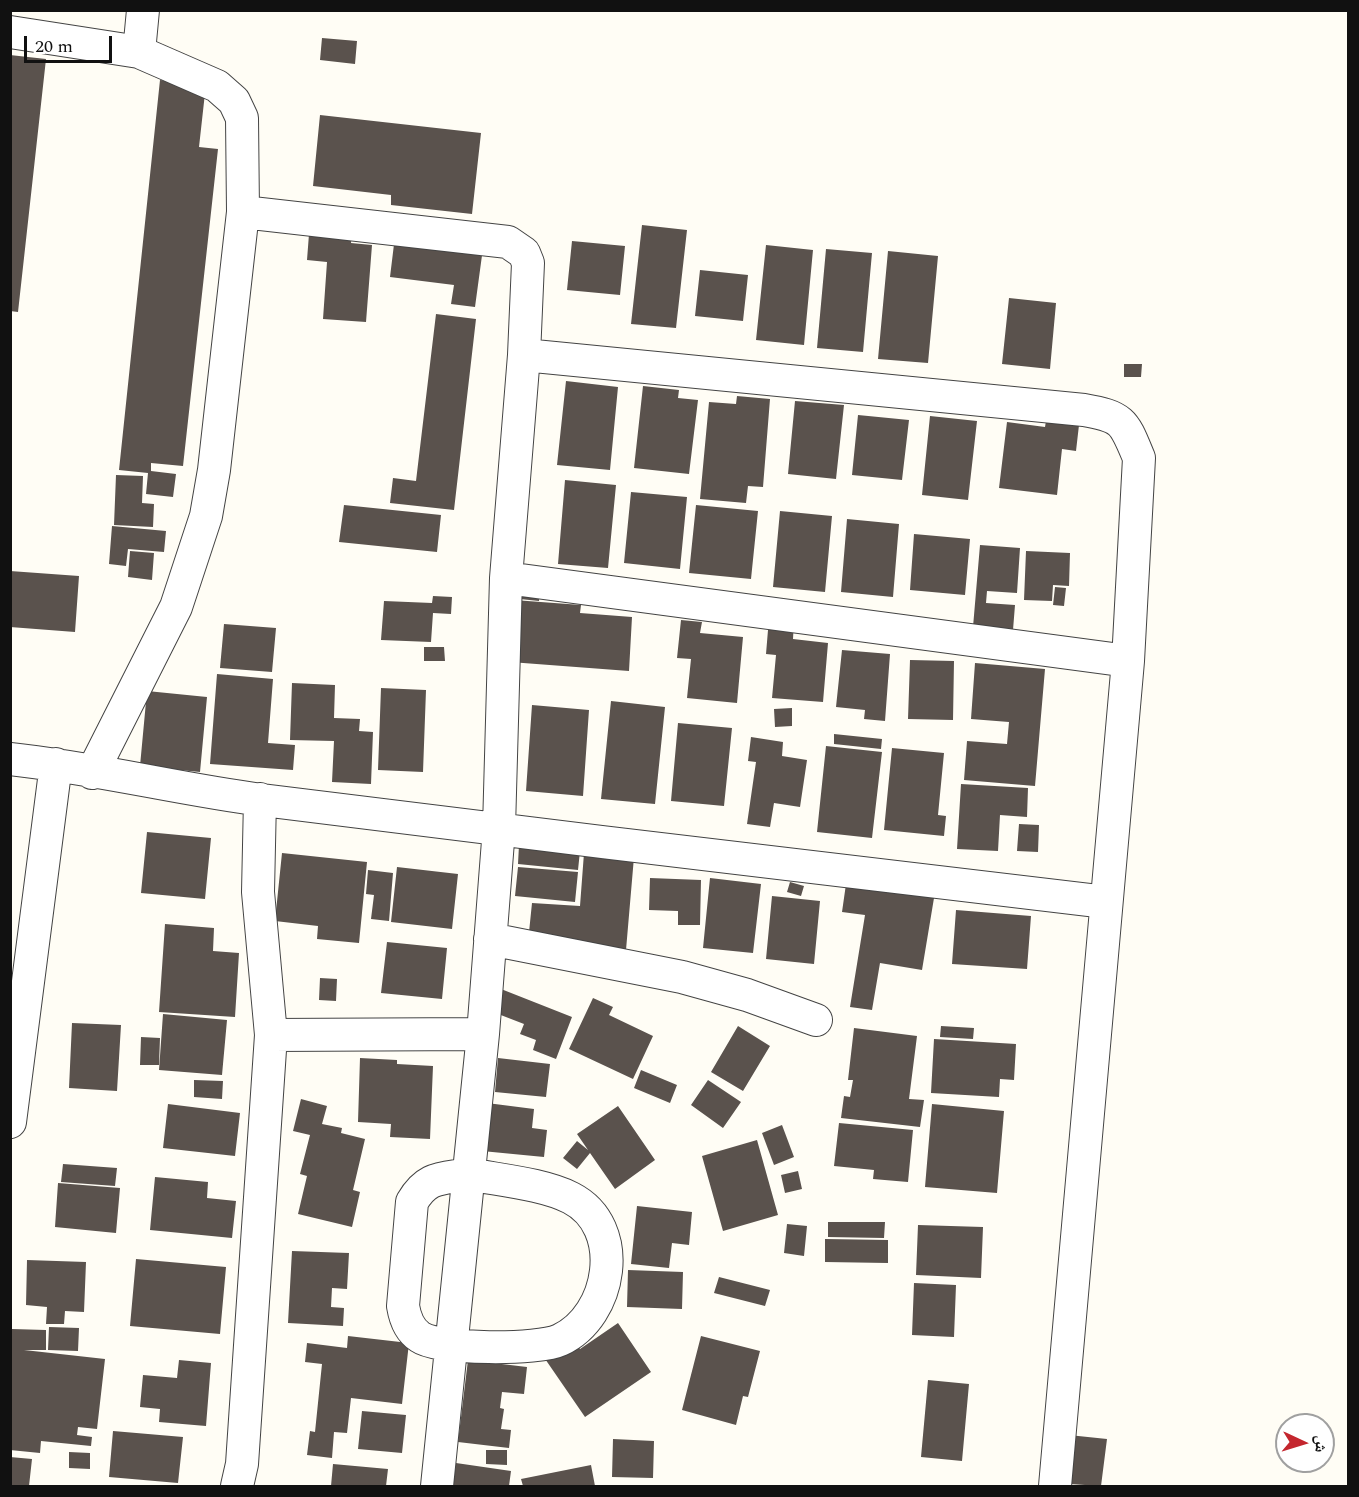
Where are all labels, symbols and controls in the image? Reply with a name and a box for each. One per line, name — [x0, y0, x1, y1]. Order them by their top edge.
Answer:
scale bar — [27, 24, 116, 62]
text: 20 m — [35, 33, 73, 60]
north arrow — [1275, 1413, 1335, 1473]
text: ش — [1308, 1435, 1334, 1453]

